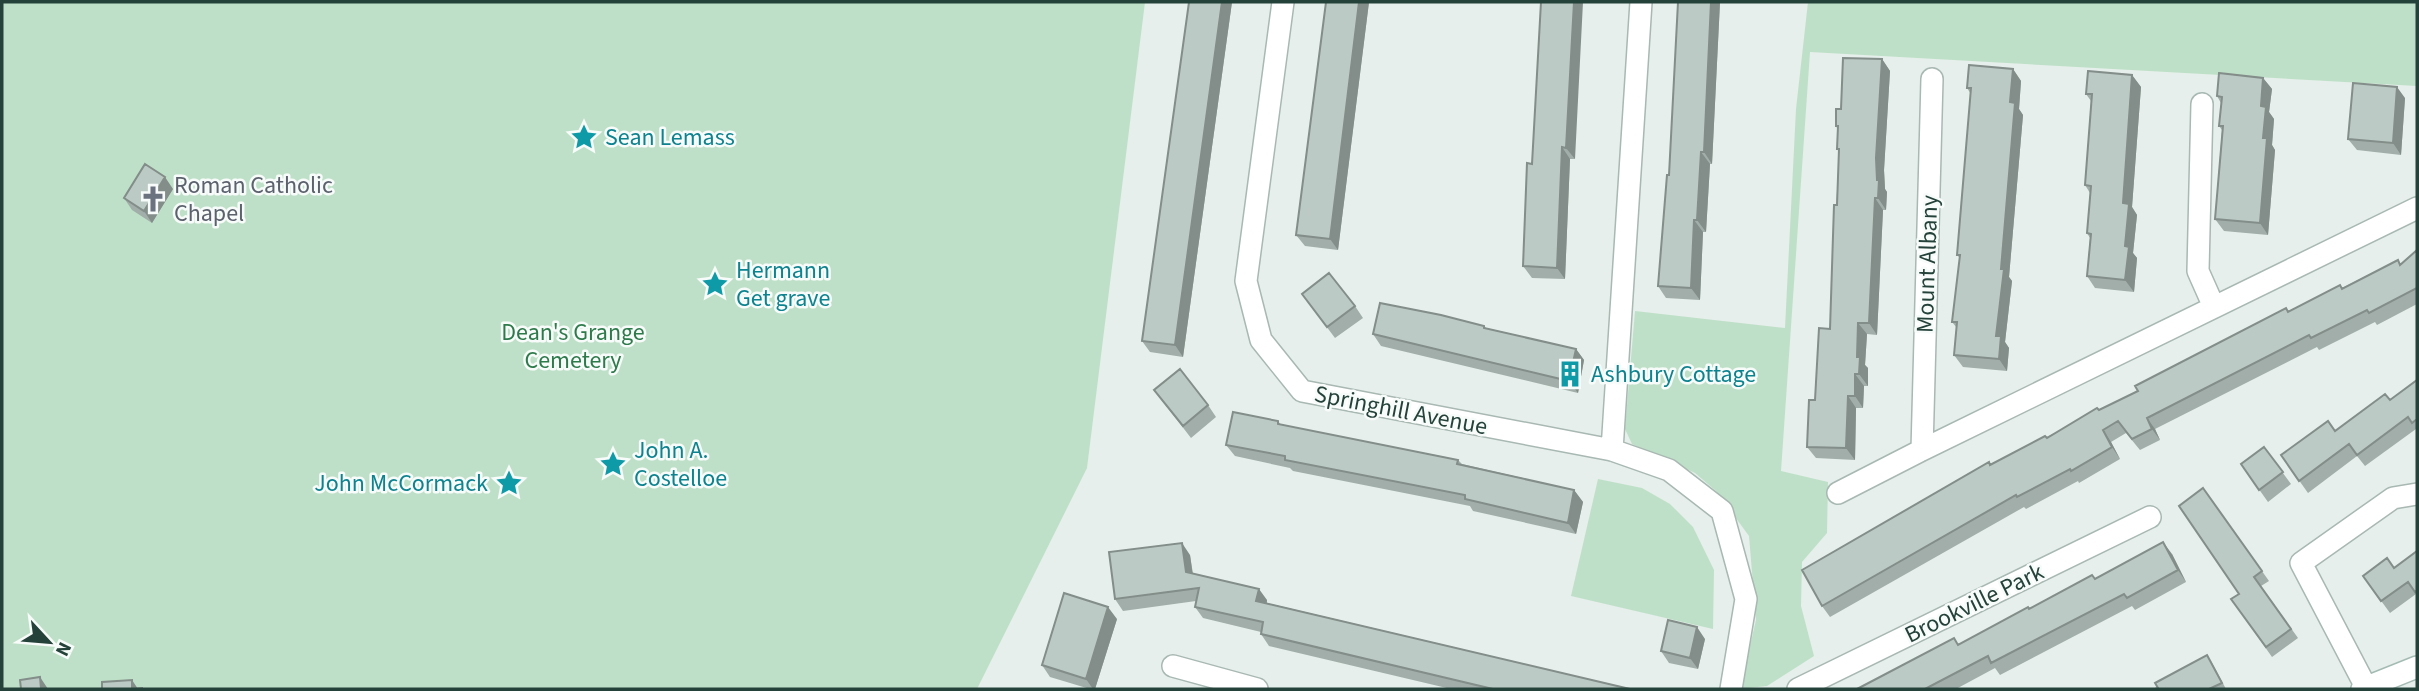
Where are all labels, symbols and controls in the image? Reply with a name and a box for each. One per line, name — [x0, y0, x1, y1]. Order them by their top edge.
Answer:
place label: Sean Lemass — [605, 120, 735, 155]
place icon: Sean Lemass — [569, 122, 599, 152]
place label: Roman Catholic Chapel — [174, 168, 333, 231]
church icon: Roman Catholic Chapel — [138, 184, 168, 214]
street label: Mount Albany — [1908, 194, 1947, 334]
place label: Hermann Get grave — [736, 253, 830, 316]
place icon: Hermann Get grave — [700, 269, 730, 299]
park label: Dean's Grange Cemetery — [501, 315, 645, 378]
place label: Ashbury Cottage — [1591, 357, 1756, 392]
building icon: Ashbury Cottage — [1555, 359, 1585, 389]
street label: Springhill Avenue — [1311, 377, 1490, 444]
place label: John A. Costelloe — [634, 433, 727, 496]
place icon: John A. Costelloe — [598, 449, 628, 479]
place label: John McCormack — [314, 466, 488, 501]
place icon: John McCormack — [494, 468, 524, 498]
street label: Brookville Park — [1899, 555, 2050, 652]
north arrow — [14, 607, 84, 677]
text: N — [48, 637, 78, 660]

